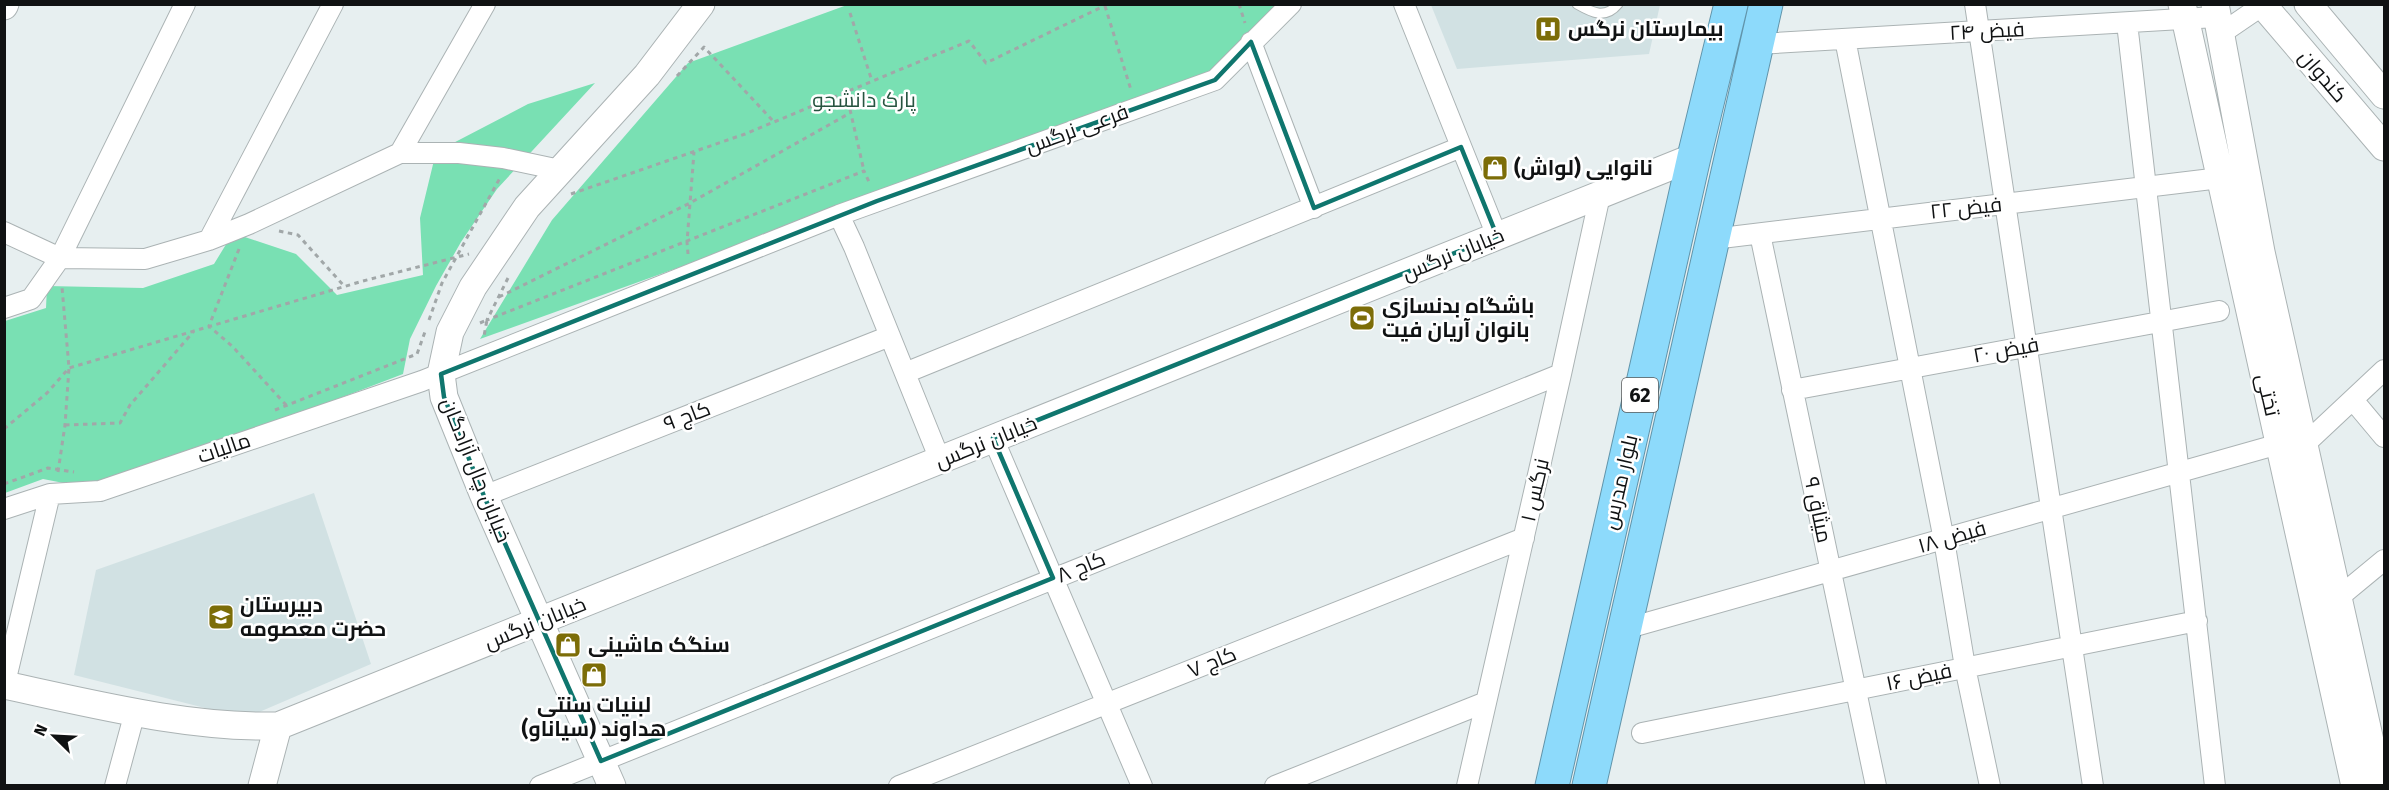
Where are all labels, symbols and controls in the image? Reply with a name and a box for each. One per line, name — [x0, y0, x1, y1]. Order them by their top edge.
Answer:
hospital icon: بیمارستان نرگس — [1533, 14, 1563, 44]
place label: بیمارستان نرگس — [1568, 16, 1724, 42]
street label: فیض ۲۴ — [1949, 16, 2025, 46]
street label: کندوان — [2293, 44, 2353, 108]
park label: پارک دانشجو — [812, 87, 916, 114]
street label: فرعی نرگس — [1022, 98, 1132, 160]
shop icon: نانوایی (لواش) — [1480, 153, 1510, 183]
place label: نانوایی (لواش) — [1514, 155, 1653, 181]
street label: فیض ۲۲ — [1929, 191, 2003, 225]
street label: خیابان نرگس — [1398, 222, 1508, 286]
place label: باشگاه بدنسازی بانوان آریان فیت — [1382, 293, 1534, 343]
sports icon: باشگاه بدنسازی بانوان آریان فیت — [1347, 303, 1377, 333]
street label: فیض ۲۰ — [1971, 331, 2041, 369]
street label: تختی — [2250, 371, 2286, 419]
road number: 62 — [1622, 378, 1658, 412]
street label: خیابان چال آزادگان — [434, 394, 517, 547]
street label: کاج ۹ — [660, 395, 714, 438]
street label: خیابان نرگس — [931, 410, 1041, 474]
street label: مالیات — [194, 427, 254, 469]
street label: بلوار مدرس — [1596, 432, 1644, 532]
street label: نرگس ۱ — [1515, 456, 1555, 524]
street label: میثاق ۹ — [1798, 475, 1838, 545]
street label: فیض ۱۸ — [1915, 515, 1989, 559]
street label: کاج ۸ — [1053, 546, 1110, 589]
street label: خیابان نرگس — [480, 591, 590, 655]
place label: دبیرستان حضرت معصومه — [240, 592, 386, 642]
school or university icon: دبیرستان حضرت معصومه — [206, 602, 236, 632]
shop icon: سنگک ماشینی — [553, 630, 583, 660]
place label: سنگک ماشینی — [588, 632, 730, 658]
street label: کاج ۷ — [1184, 641, 1241, 684]
street label: فیض ۱۶ — [1884, 657, 1954, 697]
shop icon: لبنیات سنتی هداوند (سیاناو) — [579, 660, 609, 690]
place label: لبنیات سنتی هداوند (سیاناو) — [522, 692, 666, 742]
north arrow — [24, 706, 84, 766]
text: N — [30, 721, 52, 739]

